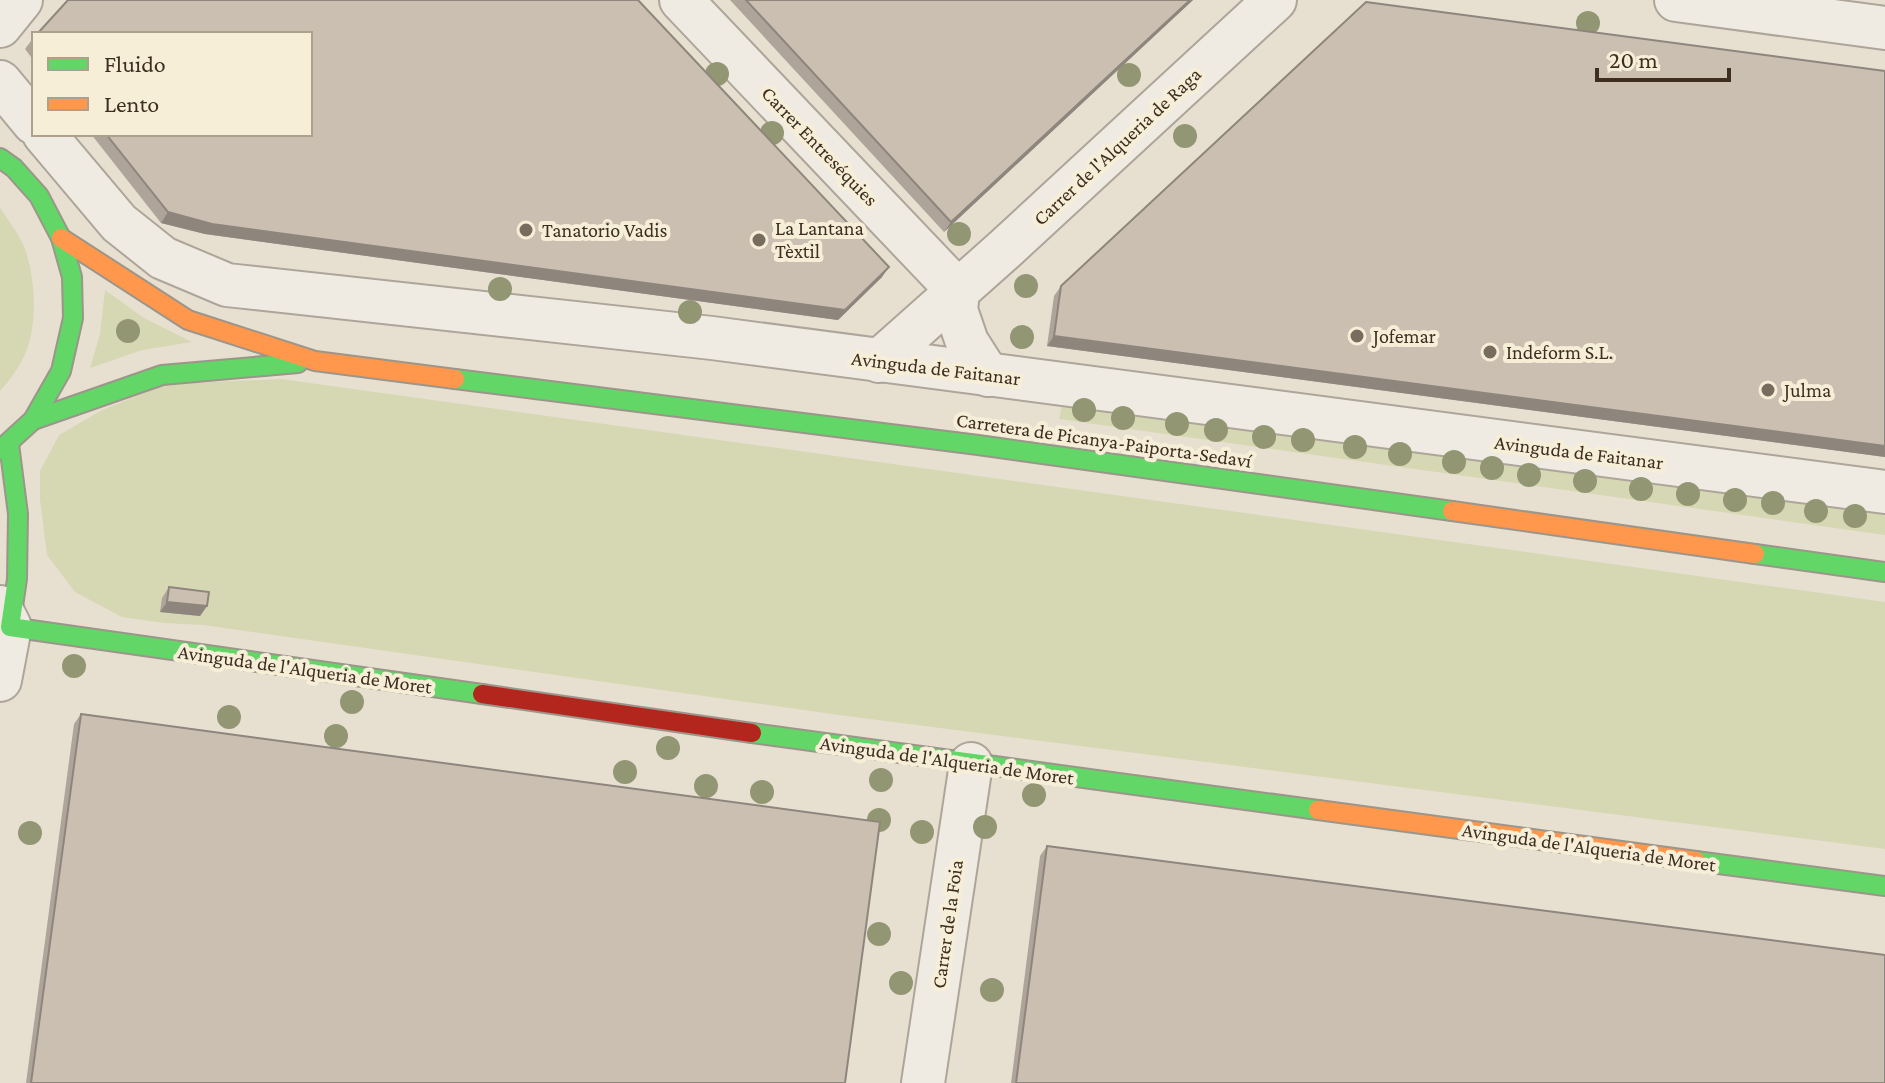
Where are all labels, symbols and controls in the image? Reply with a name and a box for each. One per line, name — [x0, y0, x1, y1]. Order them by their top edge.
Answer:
legend — [32, 32, 312, 136]
scale bar — [1597, 32, 1729, 82]
text: 20 m — [1609, 46, 1658, 73]
text: Fluido — [104, 50, 166, 77]
street label: Carrer de l'Alqueria de Raga — [1029, 63, 1206, 230]
street label: Carrer Entreséquies — [757, 82, 883, 211]
text: Lento — [104, 90, 159, 117]
place label: La Lantana Tèxtil — [775, 217, 864, 262]
place label: Tanatorio Vadis — [542, 219, 667, 241]
marker: Tanatorio Vadis — [517, 221, 535, 239]
marker: La Lantana Tèxtil — [750, 231, 768, 249]
place label: Jofemar — [1371, 325, 1436, 348]
marker: Jofemar — [1348, 327, 1366, 345]
place label: Indeform S.L. — [1506, 341, 1613, 363]
marker: Indeform S.L. — [1481, 343, 1499, 361]
street label: Avinguda de Faitanar — [850, 347, 1022, 390]
place label: Julma — [1782, 379, 1831, 402]
marker: Julma — [1759, 381, 1777, 399]
street label: Carretera de Picanya-Paiporta-Sedaví — [955, 408, 1254, 473]
street label: Avinguda de Faitanar — [1493, 431, 1665, 474]
street label: Avinguda de l'Alqueria de Moret — [177, 640, 434, 699]
street label: Avinguda de l'Alqueria de Moret — [819, 731, 1076, 790]
street label: Avinguda de l'Alqueria de Moret — [1461, 818, 1718, 877]
street label: Carrer de la Foia — [927, 858, 967, 990]

